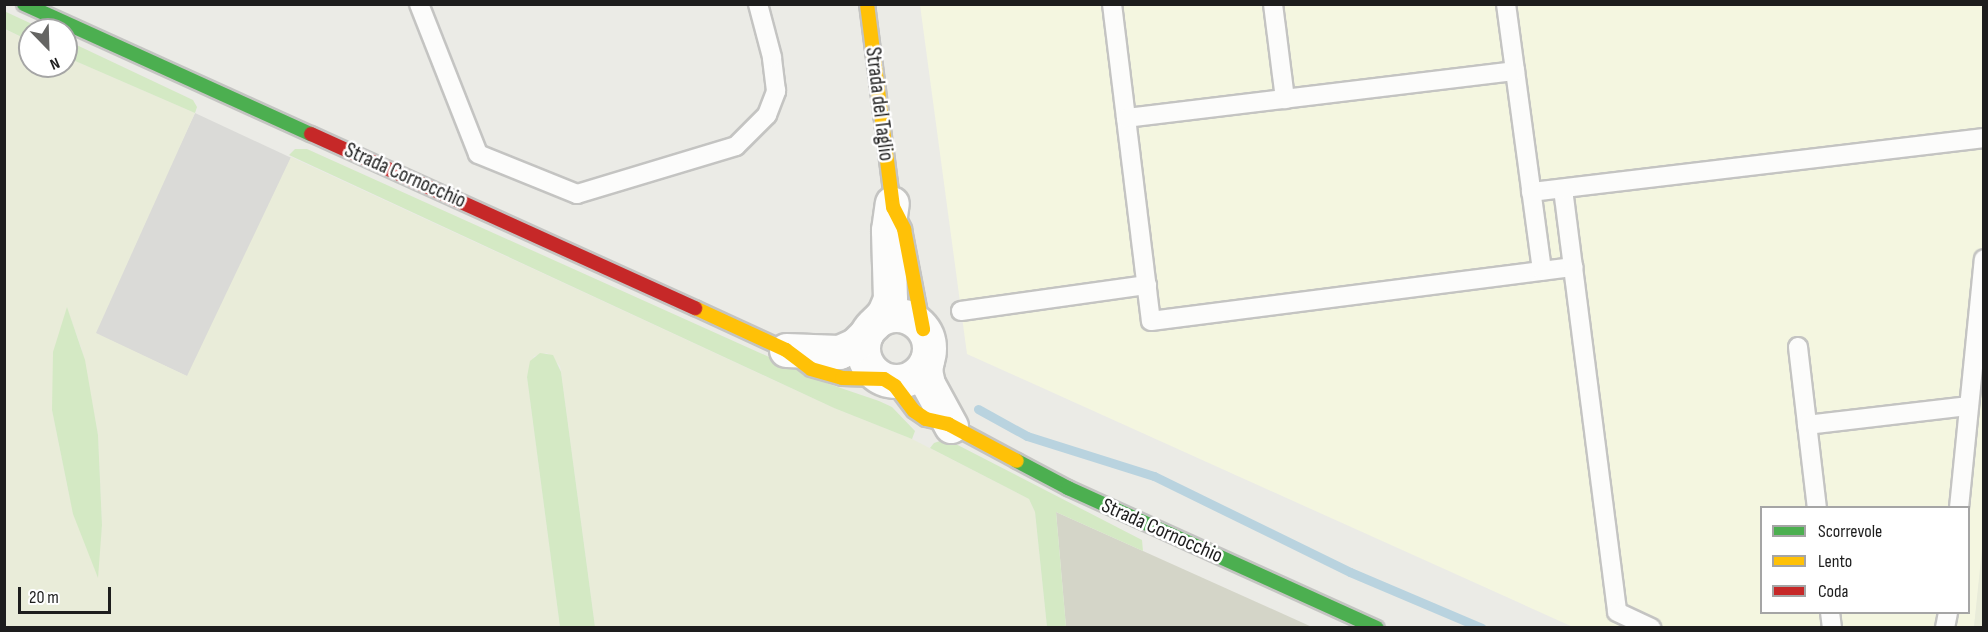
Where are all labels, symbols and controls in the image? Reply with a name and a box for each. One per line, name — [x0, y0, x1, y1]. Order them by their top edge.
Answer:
north arrow — [18, 18, 78, 78]
street label: Strada del Taglio — [860, 46, 898, 162]
text: N — [47, 53, 62, 74]
street label: Strada Cornocchio — [340, 138, 470, 214]
street label: Strada Cornocchio — [1097, 493, 1227, 569]
legend — [1760, 506, 1970, 614]
text: Scorrevole — [1818, 521, 1882, 542]
text: Lento — [1818, 551, 1852, 572]
scale bar — [21, 575, 114, 613]
text: Coda — [1818, 581, 1848, 602]
text: 20 m — [29, 587, 59, 608]

